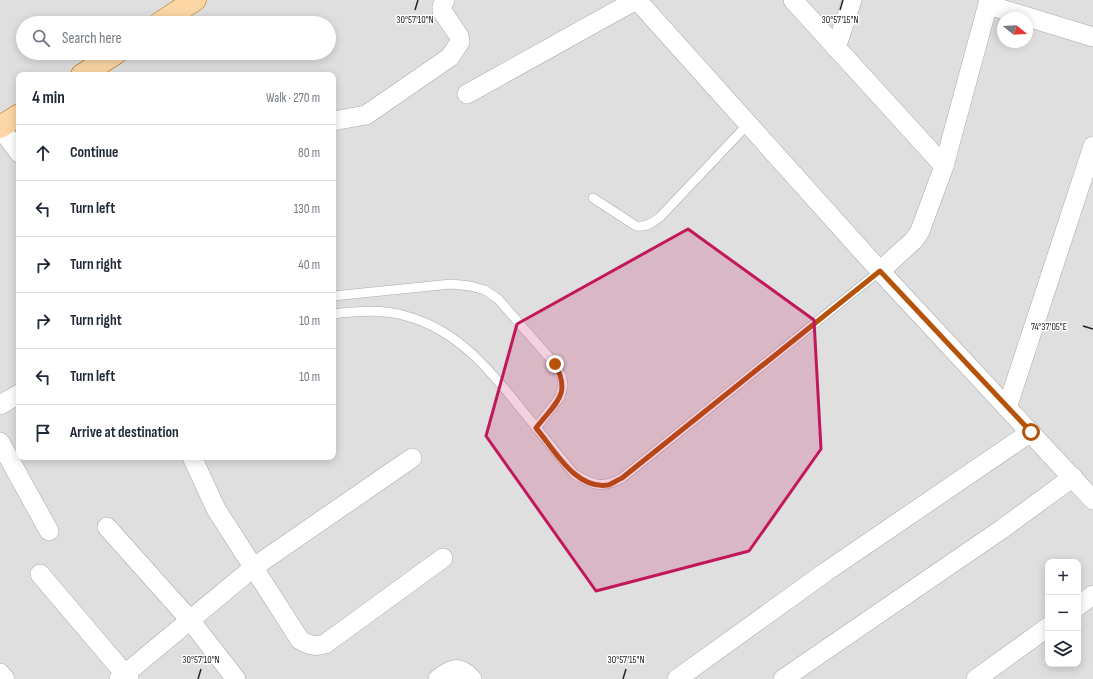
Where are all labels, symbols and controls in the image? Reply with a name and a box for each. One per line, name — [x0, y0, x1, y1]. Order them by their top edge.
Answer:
north arrow — [997, 12, 1033, 48]
text: 30°57'10"N — [396, 14, 434, 26]
text: 30°57'15"N — [822, 14, 858, 26]
search box — [16, 16, 336, 60]
icon: search — [30, 27, 52, 49]
text: Search here — [62, 29, 122, 48]
text: 4 min — [32, 88, 65, 108]
text: Walk · 270 m — [266, 90, 320, 106]
icon: ahead — [32, 142, 54, 164]
text: Continue — [70, 143, 119, 162]
text: 80 m — [298, 145, 320, 161]
icon: left — [32, 198, 54, 220]
text: Turn left — [70, 199, 115, 218]
text: 130 m — [294, 201, 320, 217]
icon: right — [32, 254, 54, 276]
text: Turn right — [70, 255, 122, 274]
text: 40 m — [298, 257, 320, 273]
icon: right — [32, 310, 54, 332]
text: Turn right — [70, 311, 122, 330]
text: 10 m — [299, 313, 320, 329]
text: 74°37'05"E — [1031, 321, 1067, 333]
route end — [546, 355, 564, 373]
icon: left — [32, 366, 54, 388]
text: Turn left — [70, 367, 115, 386]
text: 10 m — [299, 369, 320, 385]
icon: arrive — [32, 422, 54, 444]
text: Arrive at destination — [70, 423, 179, 442]
route start — [1022, 423, 1040, 441]
map controls — [1045, 559, 1081, 667]
button: + — [1045, 559, 1081, 595]
button: − — [1045, 595, 1081, 631]
button: layers — [1045, 631, 1081, 667]
text: 30°57'10"N — [182, 654, 220, 666]
text: 30°57'15"N — [608, 654, 644, 666]

